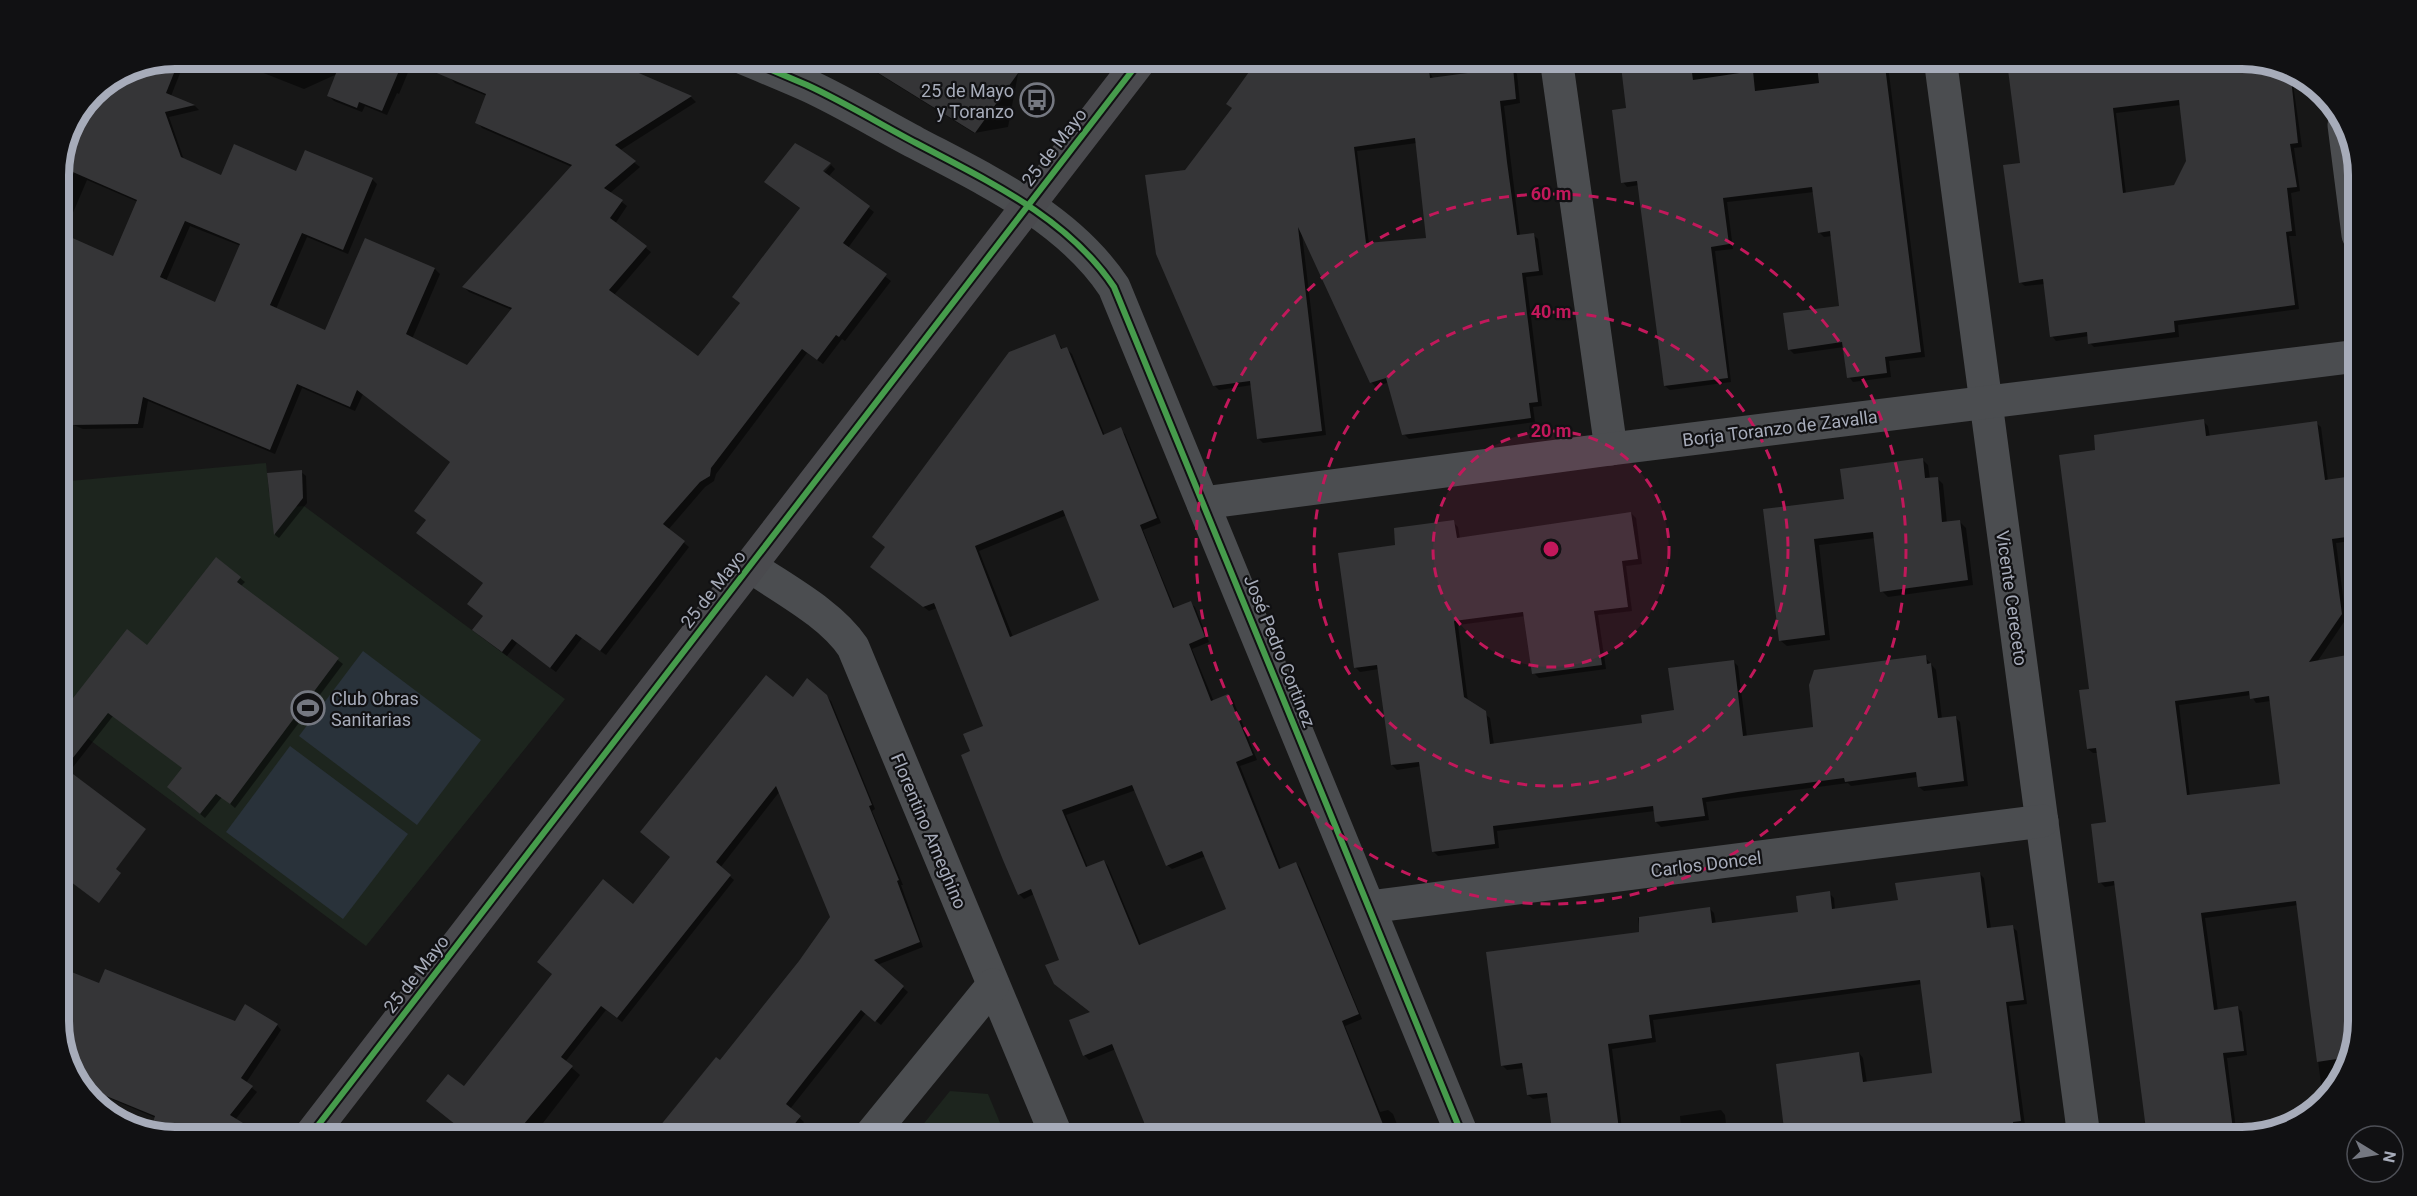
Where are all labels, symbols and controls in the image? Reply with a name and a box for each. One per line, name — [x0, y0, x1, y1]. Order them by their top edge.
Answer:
place label: 25 de Mayo y Toranzo — [921, 80, 1014, 122]
bus stop icon: 25 de Mayo y Toranzo — [1019, 82, 1055, 118]
street label: 25 de Mayo — [1017, 104, 1091, 190]
text: 60 m — [1531, 183, 1571, 204]
text: 40 m — [1531, 301, 1571, 322]
street label: Borja Toranzo de Zavalla — [1681, 406, 1879, 450]
text: 20 m — [1531, 420, 1571, 441]
street label: Vicente Cereceto — [1992, 529, 2032, 667]
centre of rings — [1541, 539, 1561, 559]
street label: 25 de Mayo — [676, 546, 750, 632]
street label: José Pedro Cortinez — [1240, 572, 1320, 730]
place label: Club Obras Sanitarias — [331, 688, 419, 730]
sports icon: Club Obras Sanitarias — [290, 690, 326, 726]
street label: Florentino Ameghino — [887, 750, 971, 912]
street label: Carlos Doncel — [1649, 847, 1763, 881]
street label: 25 de Mayo — [379, 931, 453, 1017]
north arrow — [2345, 1124, 2405, 1184]
text: N — [2379, 1149, 2400, 1164]

